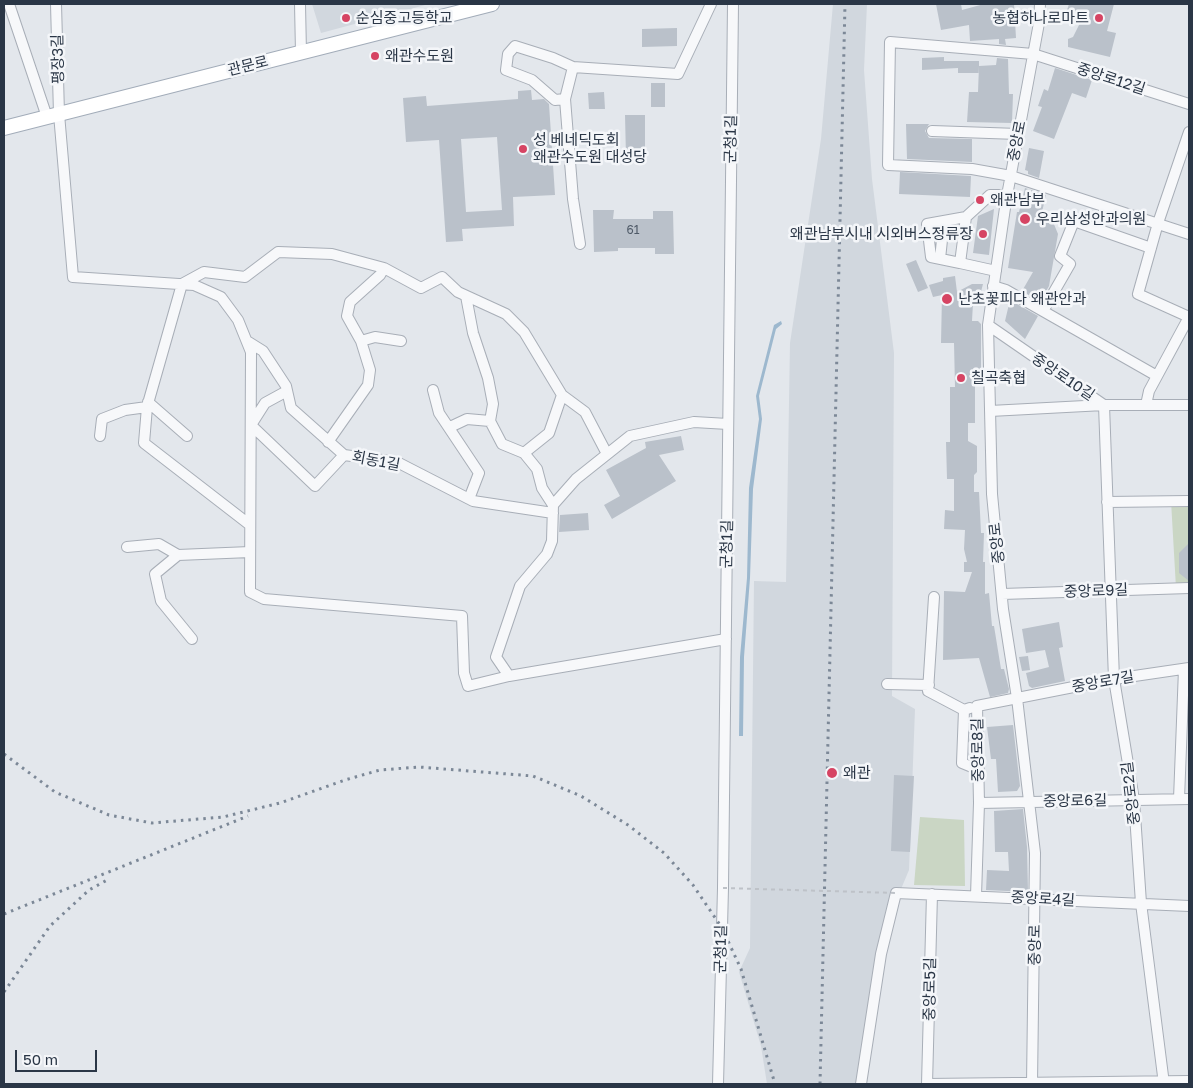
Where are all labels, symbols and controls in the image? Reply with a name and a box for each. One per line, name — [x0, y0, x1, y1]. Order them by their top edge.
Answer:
place label: 순심중고등학교 — [356, 9, 453, 27]
place label: 농협하나로마트 — [992, 9, 1089, 27]
marker: 순심중고등학교 — [340, 12, 352, 24]
marker: 농협하나로마트 — [1093, 12, 1105, 24]
street label: 평장3길 — [49, 34, 67, 84]
place label: 왜관수도원 — [385, 47, 454, 65]
marker: 왜관수도원 — [369, 50, 381, 62]
street label: 관문로 — [226, 52, 270, 80]
street label: 중앙로12길 — [1074, 59, 1148, 99]
street label: 군청1길 — [722, 115, 740, 163]
street label: 중앙로 — [1004, 119, 1030, 163]
place label: 성 베네딕도회 왜관수도원 대성당 — [533, 131, 647, 166]
marker: 성 베네딕도회 왜관수도원 대성당 — [517, 143, 529, 155]
place label: 왜관남부 — [990, 191, 1045, 209]
marker: 왜관남부 — [974, 194, 986, 206]
place label: 우리삼성안과의원 — [1036, 210, 1146, 228]
marker: 우리삼성안과의원 — [1018, 212, 1032, 226]
house number: 61 — [626, 223, 640, 237]
place label: 왜관남부시내 시외버스정류장 — [790, 225, 973, 243]
marker: 왜관남부시내 시외버스정류장 — [977, 228, 989, 240]
place label: 난초꽃피다 왜관안과 — [958, 290, 1086, 308]
marker: 난초꽃피다 왜관안과 — [940, 292, 954, 306]
street label: 중앙로10길 — [1028, 349, 1098, 405]
place label: 칠곡축협 — [971, 369, 1026, 387]
marker: 칠곡축협 — [955, 372, 967, 384]
street label: 회동1길 — [350, 448, 402, 474]
street label: 군청1길 — [718, 520, 736, 568]
street label: 중앙로 — [986, 521, 1008, 565]
street label: 중앙로9길 — [1064, 581, 1128, 601]
street label: 중앙로7길 — [1070, 668, 1136, 696]
street label: 중앙로8길 — [968, 718, 988, 782]
street label: 중앙로2길 — [1118, 760, 1144, 826]
place label: 왜관 — [843, 764, 871, 782]
marker: 왜관 — [825, 766, 839, 780]
street label: 중앙로6길 — [1043, 791, 1107, 811]
street label: 중앙로4길 — [1010, 888, 1076, 910]
street label: 중앙로 — [1026, 924, 1044, 966]
street label: 군청1길 — [712, 925, 730, 973]
street label: 중앙로5길 — [920, 957, 940, 1021]
scale bar — [18, 1040, 100, 1072]
text: 50 m — [23, 1050, 58, 1068]

